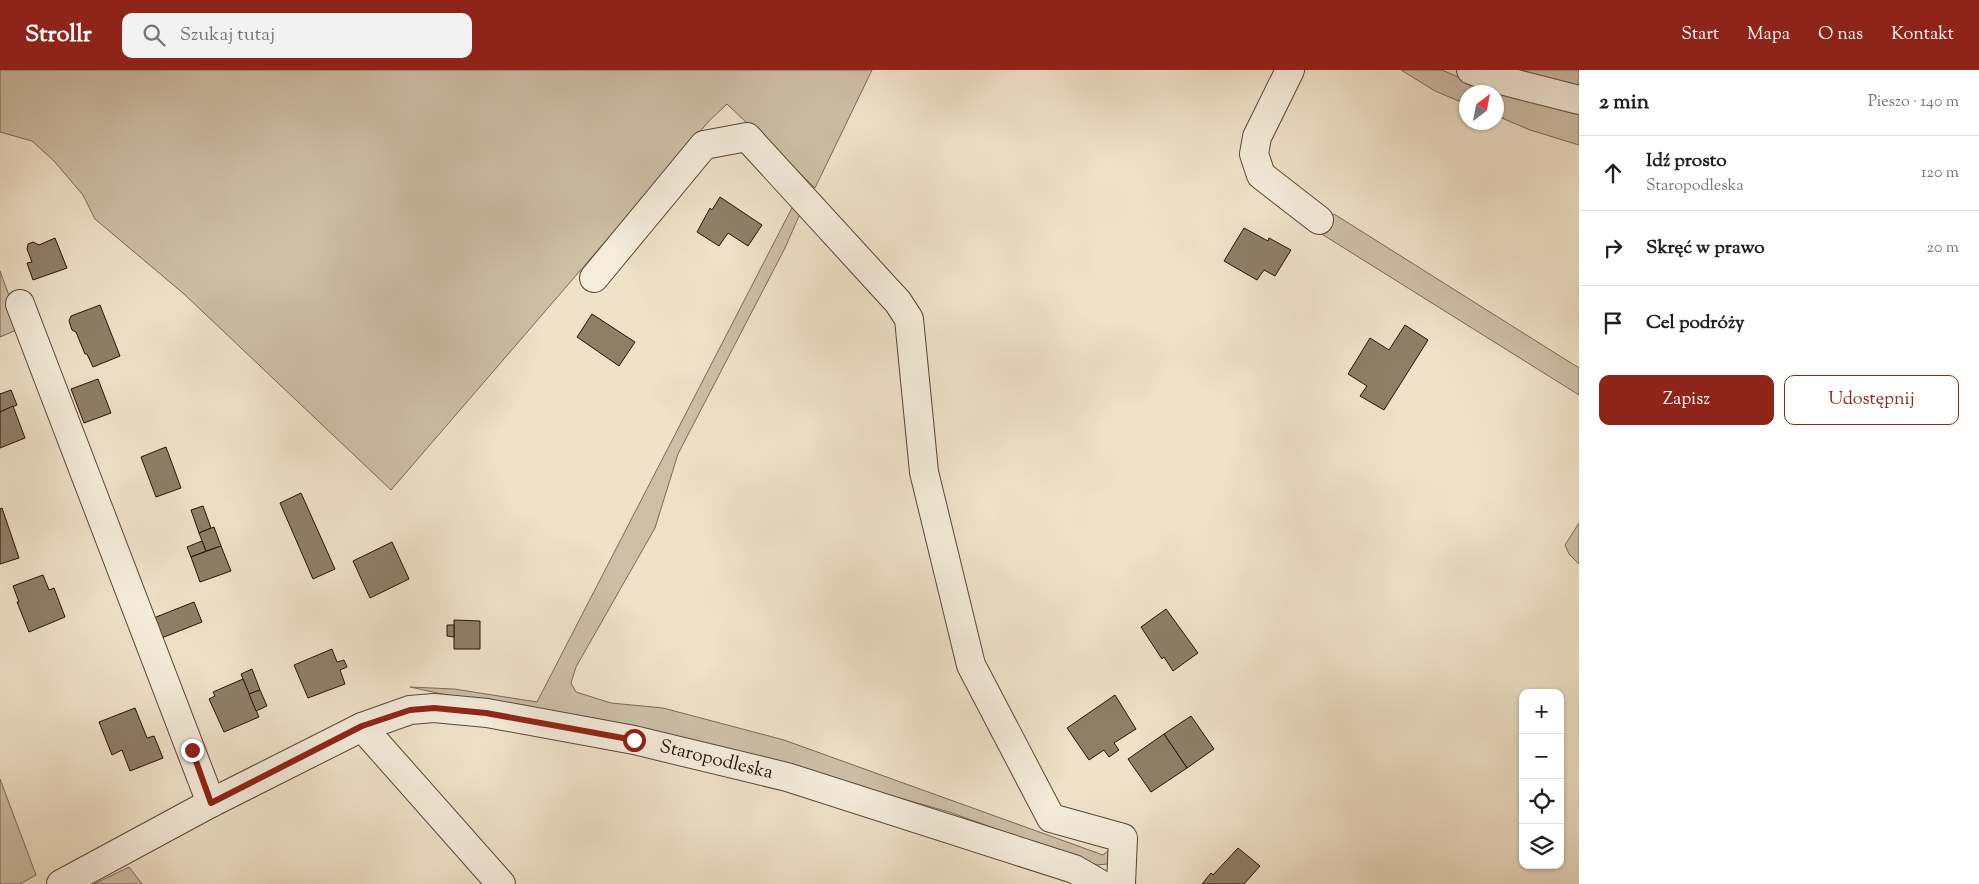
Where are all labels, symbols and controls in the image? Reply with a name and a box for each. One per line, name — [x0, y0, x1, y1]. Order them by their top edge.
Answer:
search box — [122, 13, 472, 58]
text: Strollr — [25, 18, 92, 52]
icon: search — [140, 21, 168, 49]
text: Szukaj tutaj — [180, 22, 275, 49]
text: Start — [1681, 22, 1719, 48]
text: Mapa — [1747, 22, 1790, 48]
text: O nas — [1818, 22, 1863, 48]
text: Kontakt — [1891, 22, 1954, 48]
north arrow — [1459, 85, 1504, 130]
text: 2 min — [1599, 88, 1649, 118]
text: Pieszo · 140 m — [1868, 91, 1959, 114]
text: Idź prosto — [1646, 148, 1727, 175]
icon: ahead — [1599, 159, 1627, 187]
text: 120 m — [1921, 162, 1959, 185]
text: Staropodleska — [1646, 175, 1744, 198]
icon: right — [1599, 234, 1627, 262]
text: Skręć w prawo — [1646, 235, 1765, 262]
text: 20 m — [1926, 237, 1959, 260]
icon: arrive — [1599, 309, 1627, 337]
text: Cel podróży — [1646, 310, 1745, 337]
button: Zapisz — [1599, 375, 1774, 425]
button: Udostępnij — [1784, 375, 1959, 425]
map controls — [1519, 689, 1564, 869]
button: + — [1519, 689, 1564, 734]
route start — [623, 729, 646, 752]
street label: Staropodleska — [657, 733, 776, 787]
button: − — [1519, 734, 1564, 779]
route end — [181, 739, 204, 762]
button: locate — [1519, 779, 1564, 824]
button: layers — [1519, 824, 1564, 869]

